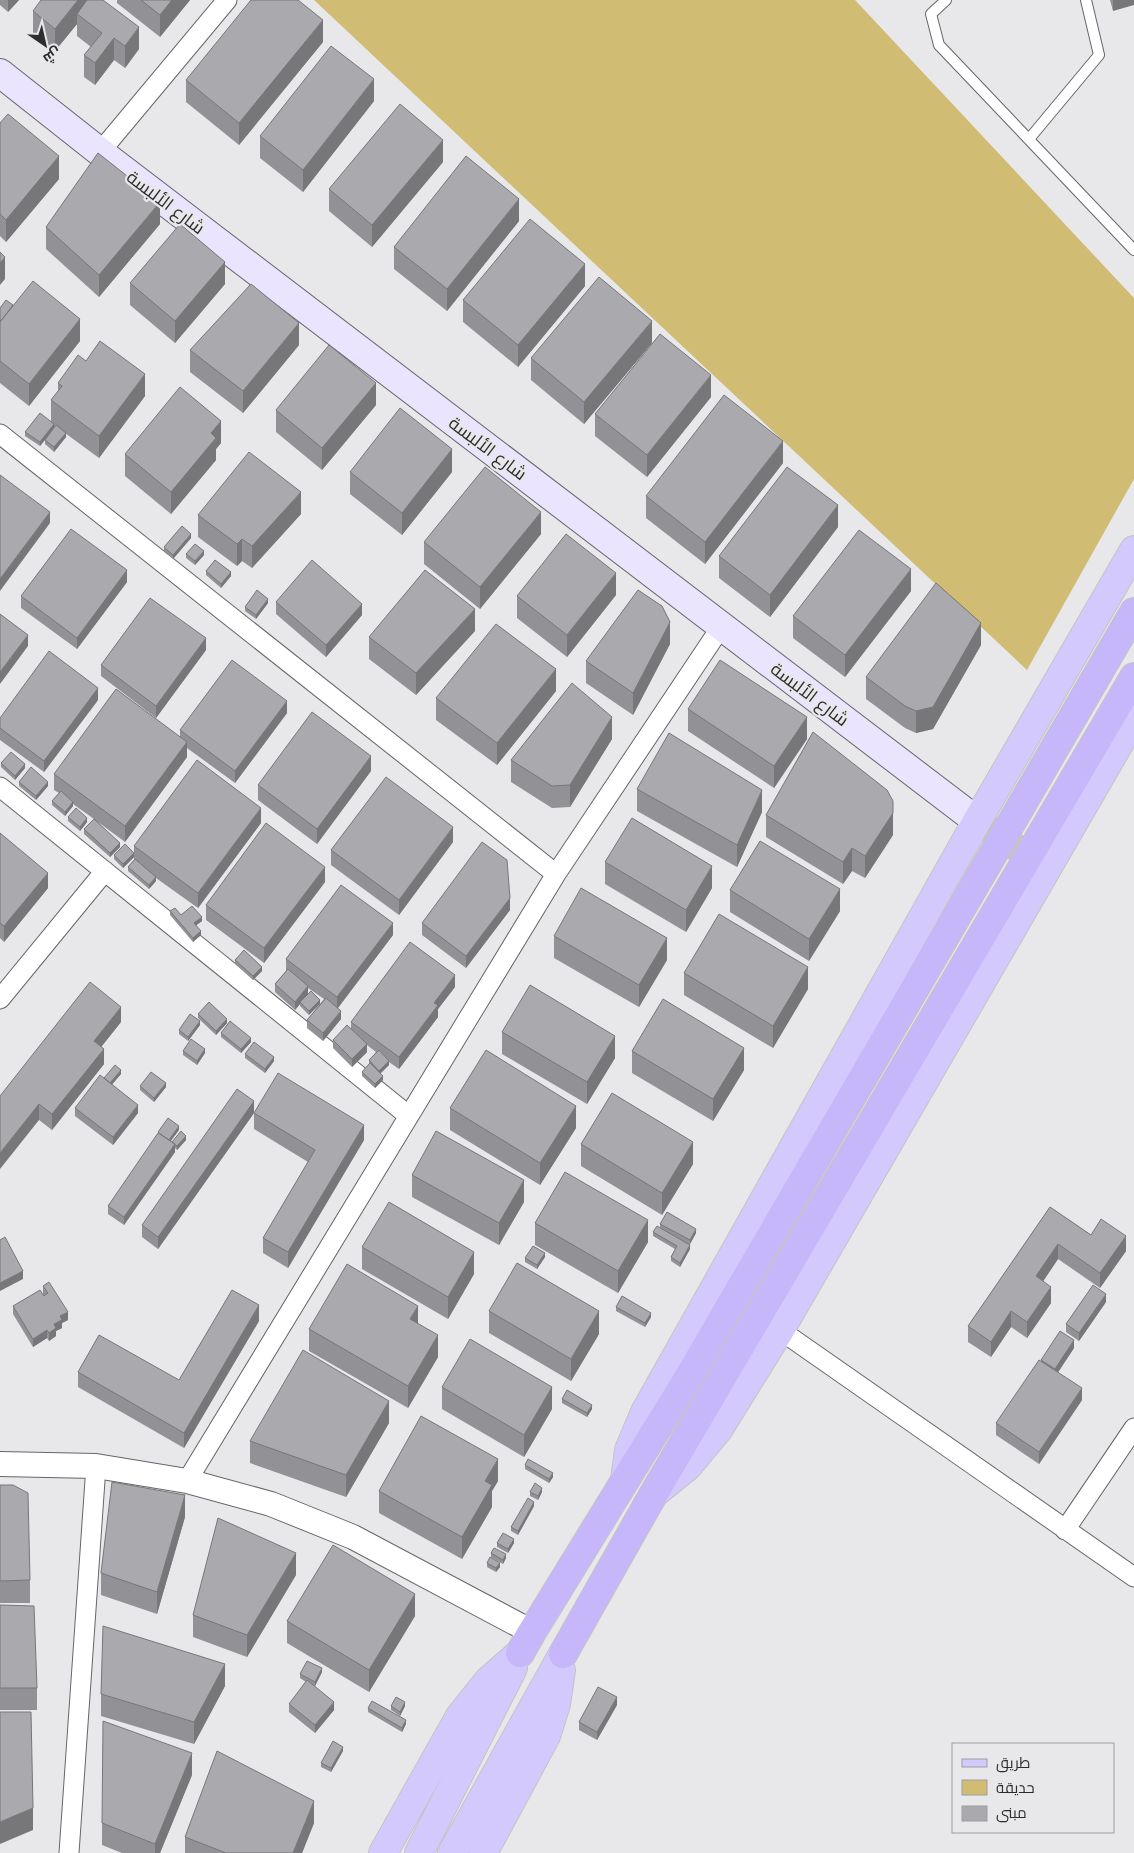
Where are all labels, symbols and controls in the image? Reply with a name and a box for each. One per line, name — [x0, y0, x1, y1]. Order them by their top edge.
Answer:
north arrow — [20, 20, 70, 70]
text: ش — [40, 43, 65, 68]
street label: شارع الألبسة — [122, 165, 210, 240]
street label: شارع الألبسة — [444, 411, 532, 486]
street label: شارع الألبسة — [766, 657, 854, 732]
legend — [952, 1743, 1114, 1833]
text: طريق — [996, 1753, 1030, 1773]
text: حديقة — [996, 1778, 1035, 1797]
text: مبنى — [996, 1803, 1027, 1823]

